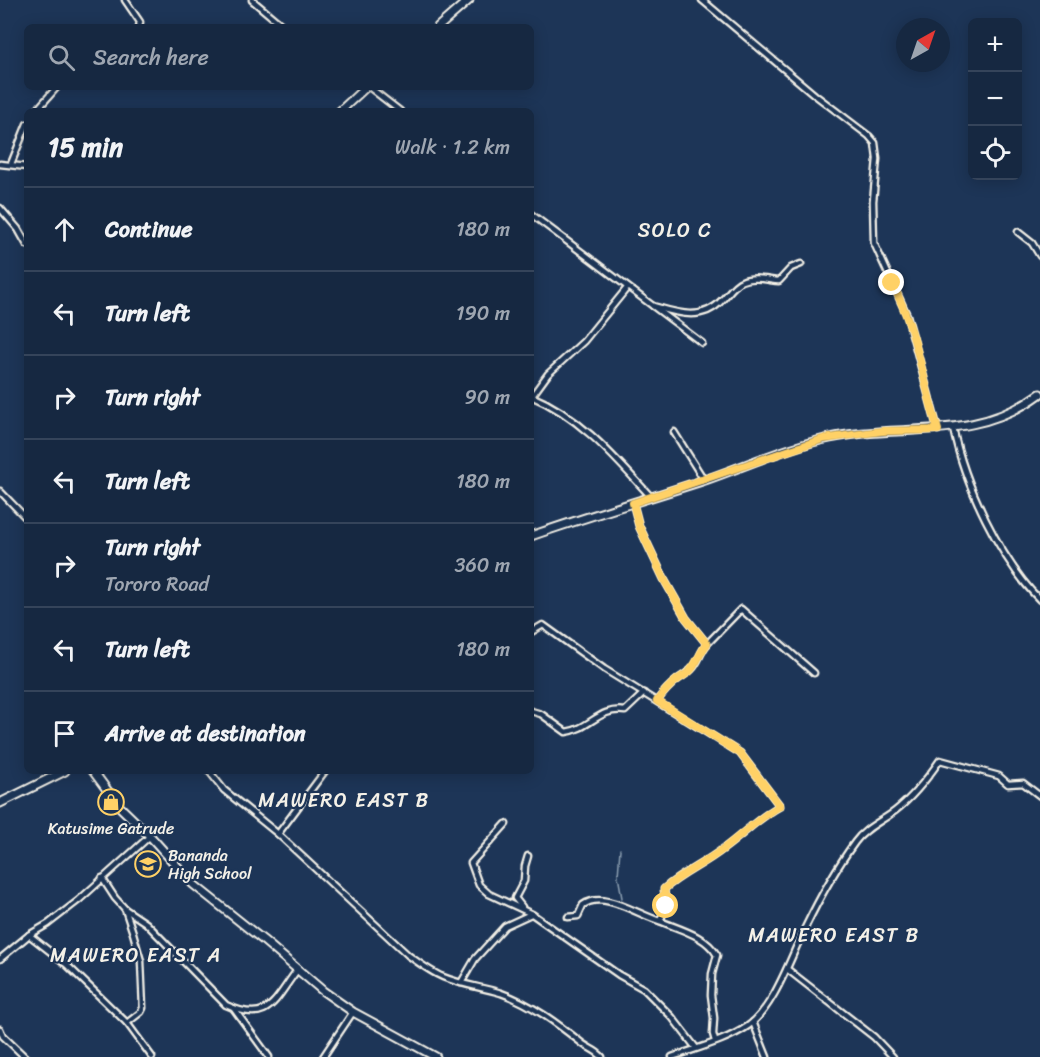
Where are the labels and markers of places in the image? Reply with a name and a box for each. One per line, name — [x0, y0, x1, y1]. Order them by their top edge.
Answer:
shop icon: Katusime Gatrude — [96, 787, 126, 817]
place label: Katusime Gatrude — [48, 814, 174, 843]
place label: Bananda High School — [168, 841, 252, 888]
school or university icon: Bananda High School — [133, 849, 163, 879]

